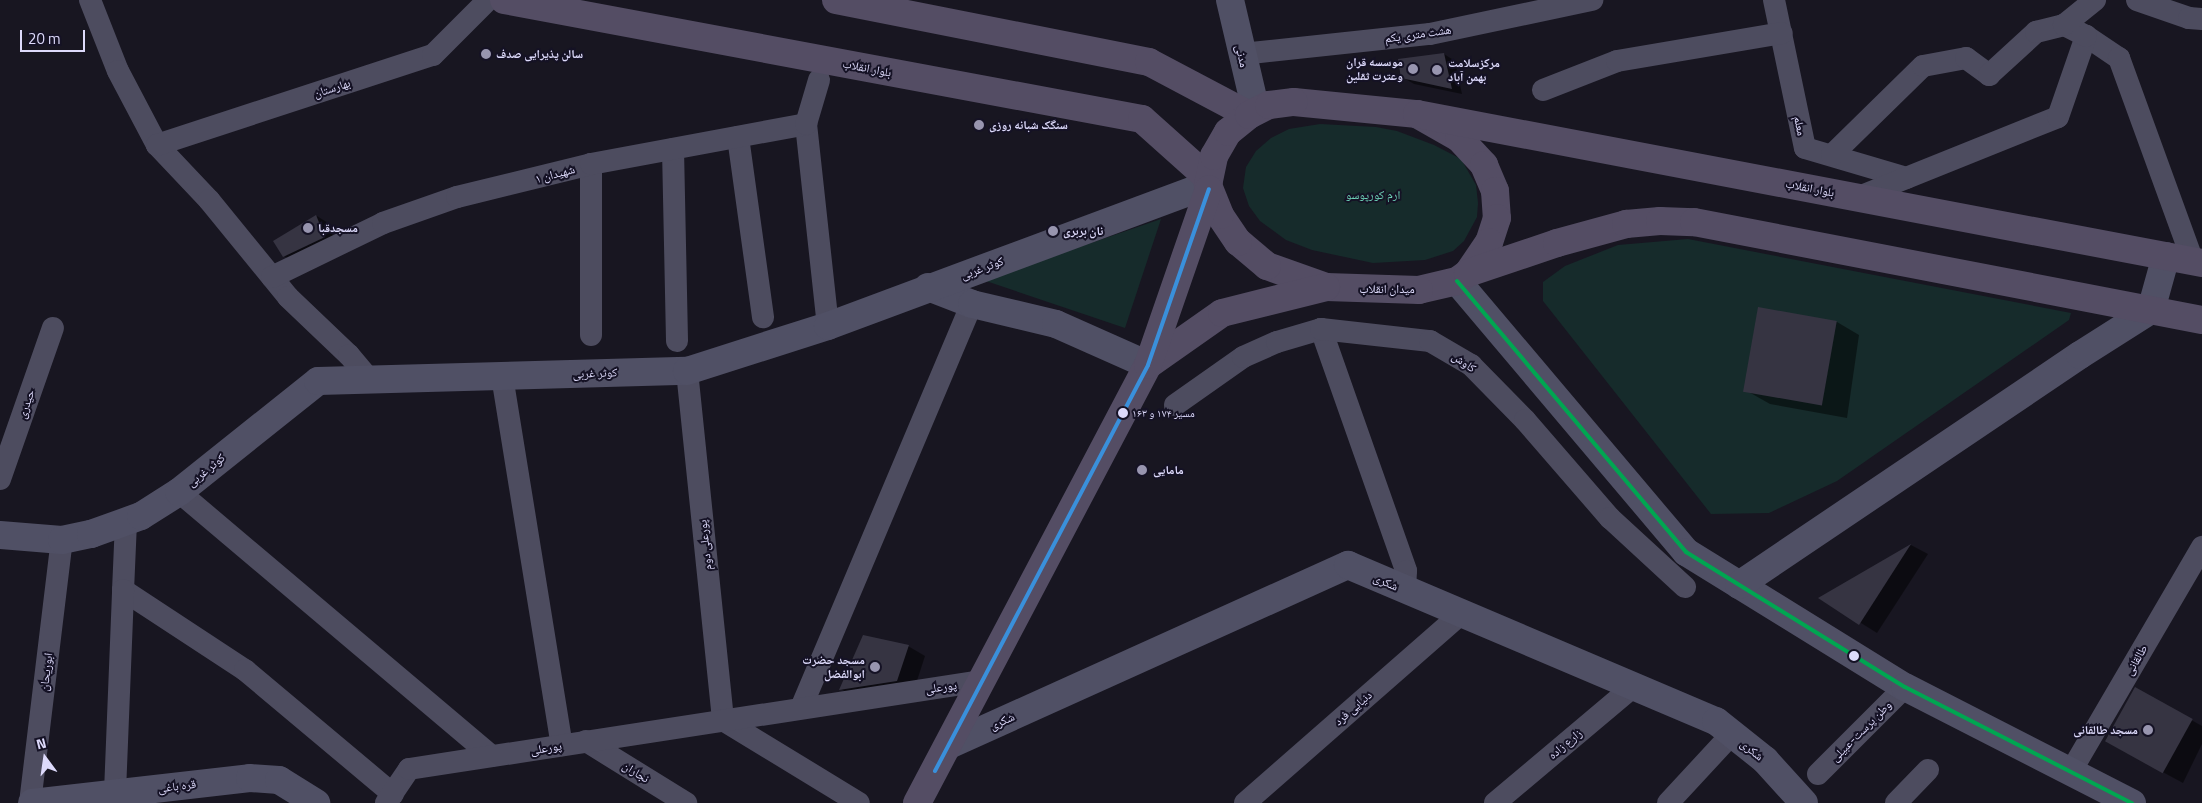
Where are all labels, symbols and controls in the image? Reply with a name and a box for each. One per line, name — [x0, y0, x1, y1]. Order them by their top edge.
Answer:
scale bar — [22, 20, 88, 52]
street label: هشت متری یکم — [1384, 22, 1452, 46]
text: 20 m — [28, 27, 61, 50]
street label: مدنی — [1232, 43, 1252, 69]
place label: سالن پذیرایی صدف — [496, 47, 583, 61]
marker: سالن پذیرایی صدف — [480, 48, 492, 60]
place label: موسسه قران وعترت ثقلین — [1346, 55, 1403, 83]
street label: بلوار انقلاب — [841, 56, 893, 80]
place label: مرکزسلامت بهمن آباد — [1448, 56, 1500, 84]
marker: موسسه قران وعترت ثقلین — [1407, 63, 1419, 75]
marker: مرکزسلامت بهمن آباد — [1430, 63, 1444, 77]
street label: بهارستان — [312, 75, 352, 101]
street label: معلم — [1791, 115, 1809, 137]
place label: سنگک شبانه روزی — [989, 118, 1068, 132]
marker: سنگک شبانه روزی — [973, 119, 985, 131]
street label: شهیدان ۱ — [534, 162, 576, 186]
street label: بلوار انقلاب — [1784, 176, 1836, 200]
park label: ارم کورپوسو — [1346, 188, 1400, 202]
place label: مسجدقبا — [318, 221, 358, 235]
marker: مسجدقبا — [302, 222, 314, 234]
place label: نان بربری — [1063, 224, 1103, 238]
marker: نان بربری — [1047, 225, 1059, 237]
street label: کوثر غربی — [959, 254, 1005, 282]
street label: میدان انقلاب — [1359, 282, 1415, 296]
street label: کاوش — [1449, 349, 1479, 375]
street label: کوثر غربی — [572, 365, 618, 381]
street label: حیدری — [14, 388, 38, 420]
place label: مسیر ۱۷۴ و ۱۶۳ — [1132, 406, 1195, 420]
marker: مسیر ۱۷۴ و ۱۶۳ — [1118, 408, 1128, 418]
street label: کوثر غربی — [184, 450, 228, 490]
marker: مامایی — [1135, 463, 1149, 477]
place label: مامایی — [1153, 463, 1184, 477]
street label: پورعلی دوم — [695, 519, 715, 571]
street label: شکری — [1371, 570, 1401, 594]
street label: طالقانی — [2122, 642, 2150, 678]
unlabelled marker — [1849, 651, 1859, 661]
street label: ابوریحان — [37, 652, 55, 692]
place label: مسجد حضرت ابوالفضل — [802, 653, 865, 681]
marker: مسجد حضرت ابوالفضل — [869, 661, 881, 673]
street label: پورعلی — [924, 678, 958, 696]
street label: دنیایی فرد — [1331, 688, 1375, 728]
street label: وطن پرست-عبیلی — [1828, 698, 1894, 764]
street label: شکری — [987, 709, 1017, 733]
place label: مسجد طالقانی — [2073, 723, 2138, 737]
marker: مسجد طالقانی — [2142, 724, 2154, 736]
street label: زارع زاده — [1545, 726, 1585, 762]
text: N — [34, 732, 48, 754]
north arrow — [20, 733, 70, 783]
street label: شکری — [1737, 736, 1767, 764]
street label: پورعلی — [529, 738, 563, 758]
street label: نجاران — [620, 758, 652, 786]
street label: قره باغی — [157, 777, 197, 795]

